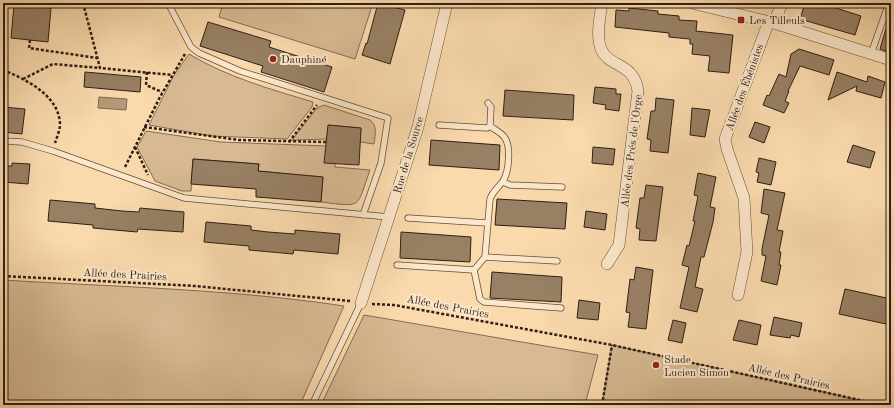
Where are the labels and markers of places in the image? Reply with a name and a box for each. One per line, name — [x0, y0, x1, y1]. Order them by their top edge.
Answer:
marker: Les Tilleuls — [736, 15, 746, 25]
place label: Les Tilleuls — [749, 16, 805, 27]
marker: Dauphiné — [268, 54, 278, 64]
place label: Dauphiné — [281, 55, 327, 66]
place label: Stade Lucien Simon — [664, 355, 729, 379]
marker: Stade Lucien Simon — [651, 360, 661, 370]

